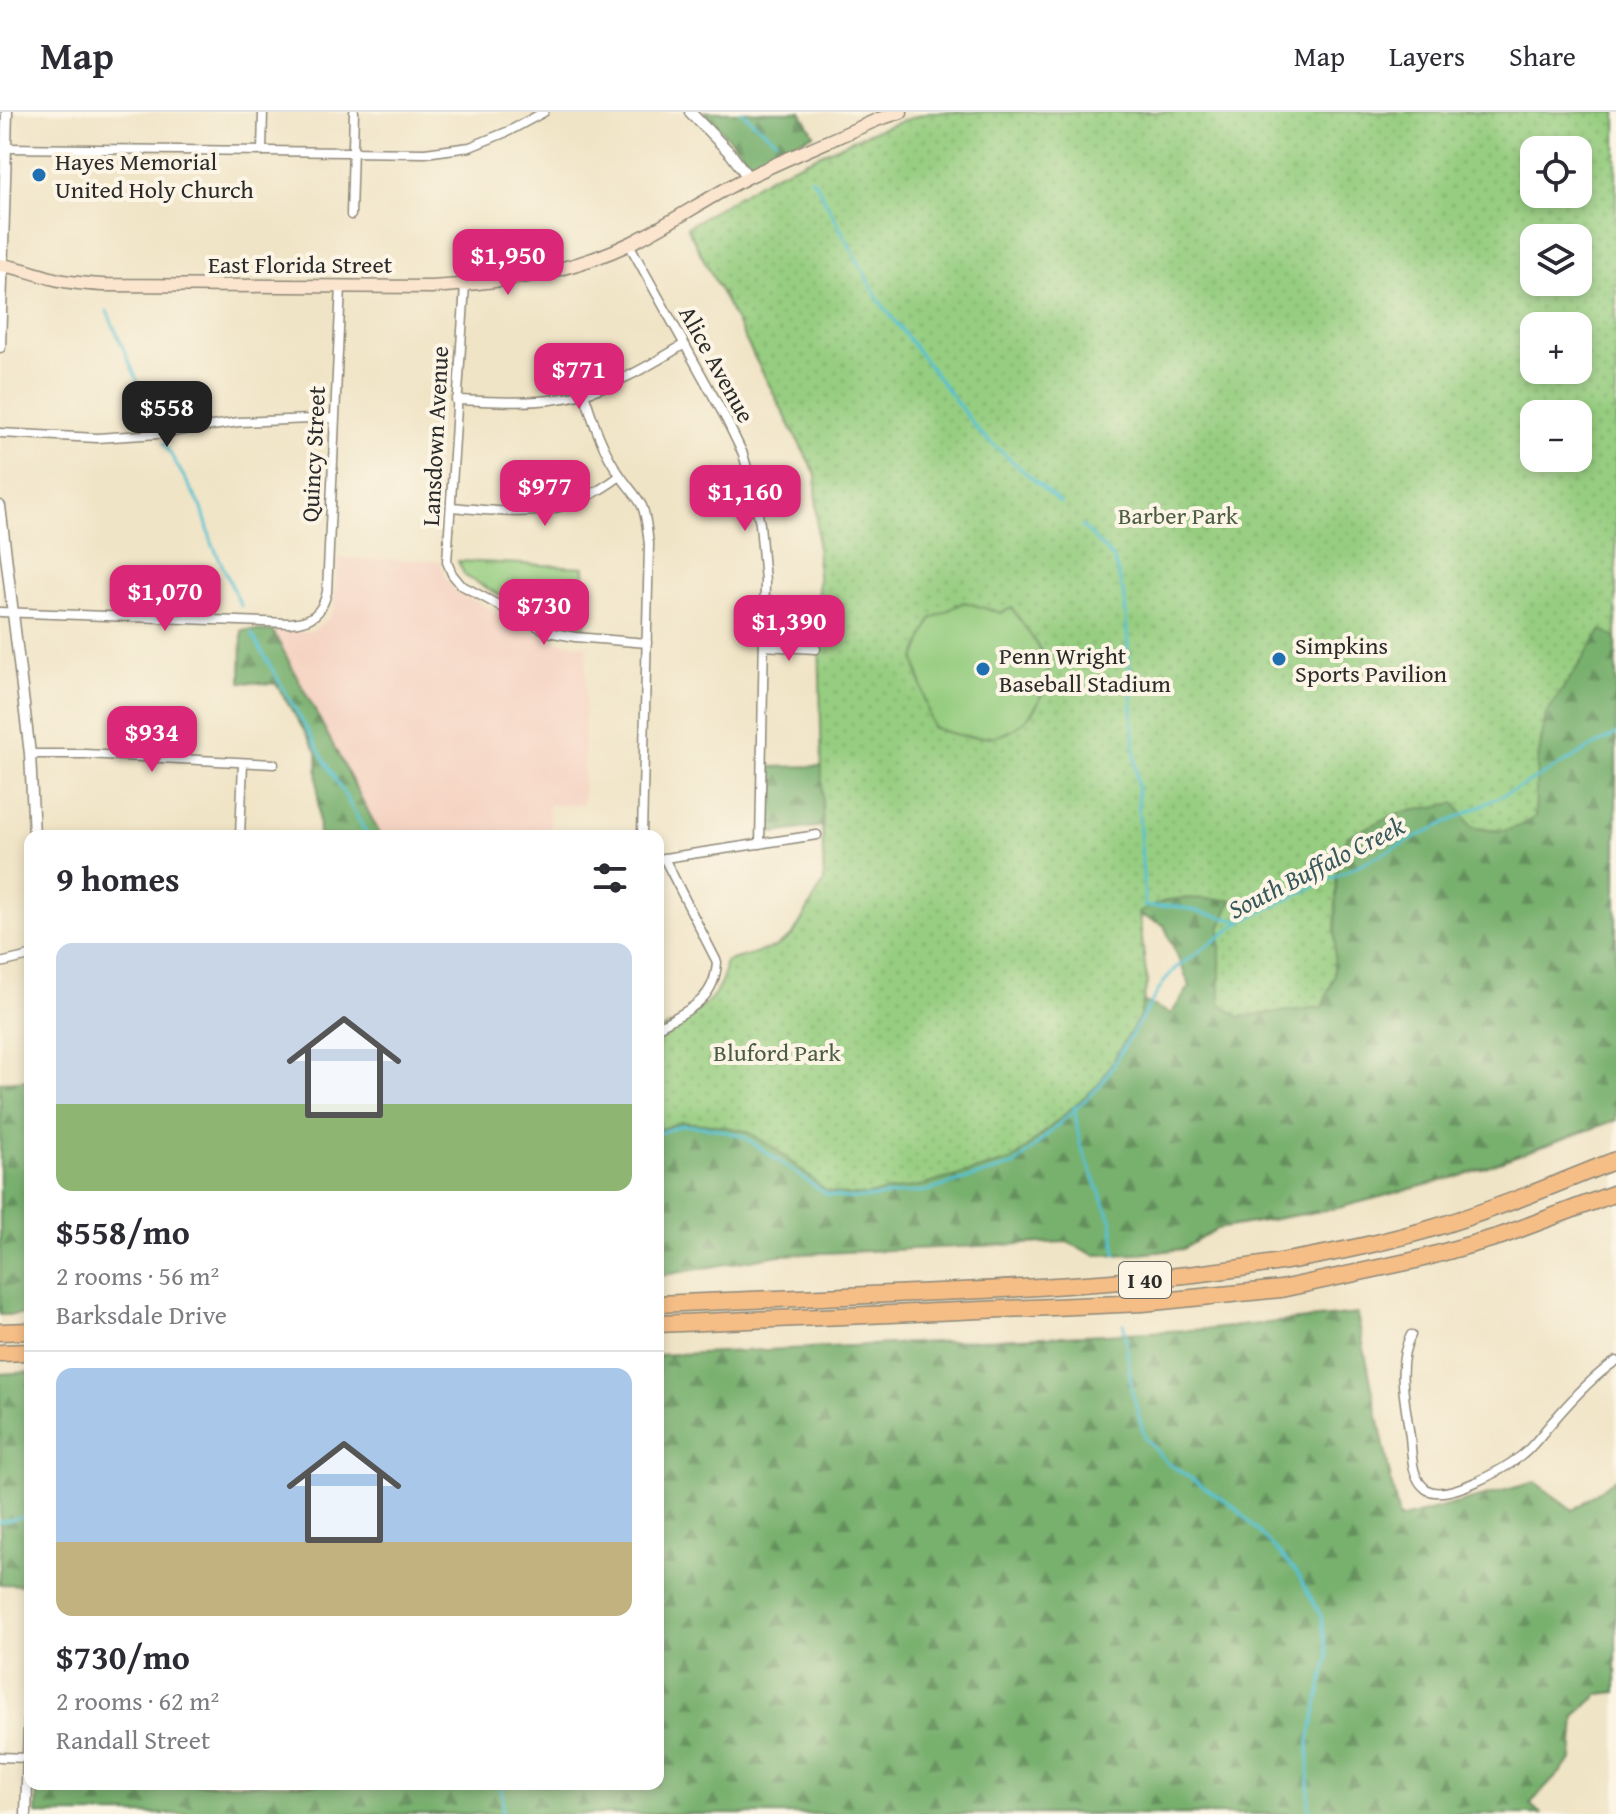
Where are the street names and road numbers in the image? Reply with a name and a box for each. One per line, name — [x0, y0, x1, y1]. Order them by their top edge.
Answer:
street label: East Florida Street — [208, 247, 393, 282]
street label: Alice Avenue — [670, 299, 764, 429]
street label: Lansdown Avenue — [413, 345, 457, 527]
street label: Quincy Street — [292, 384, 334, 523]
road number: I 40 — [1119, 1262, 1171, 1298]

